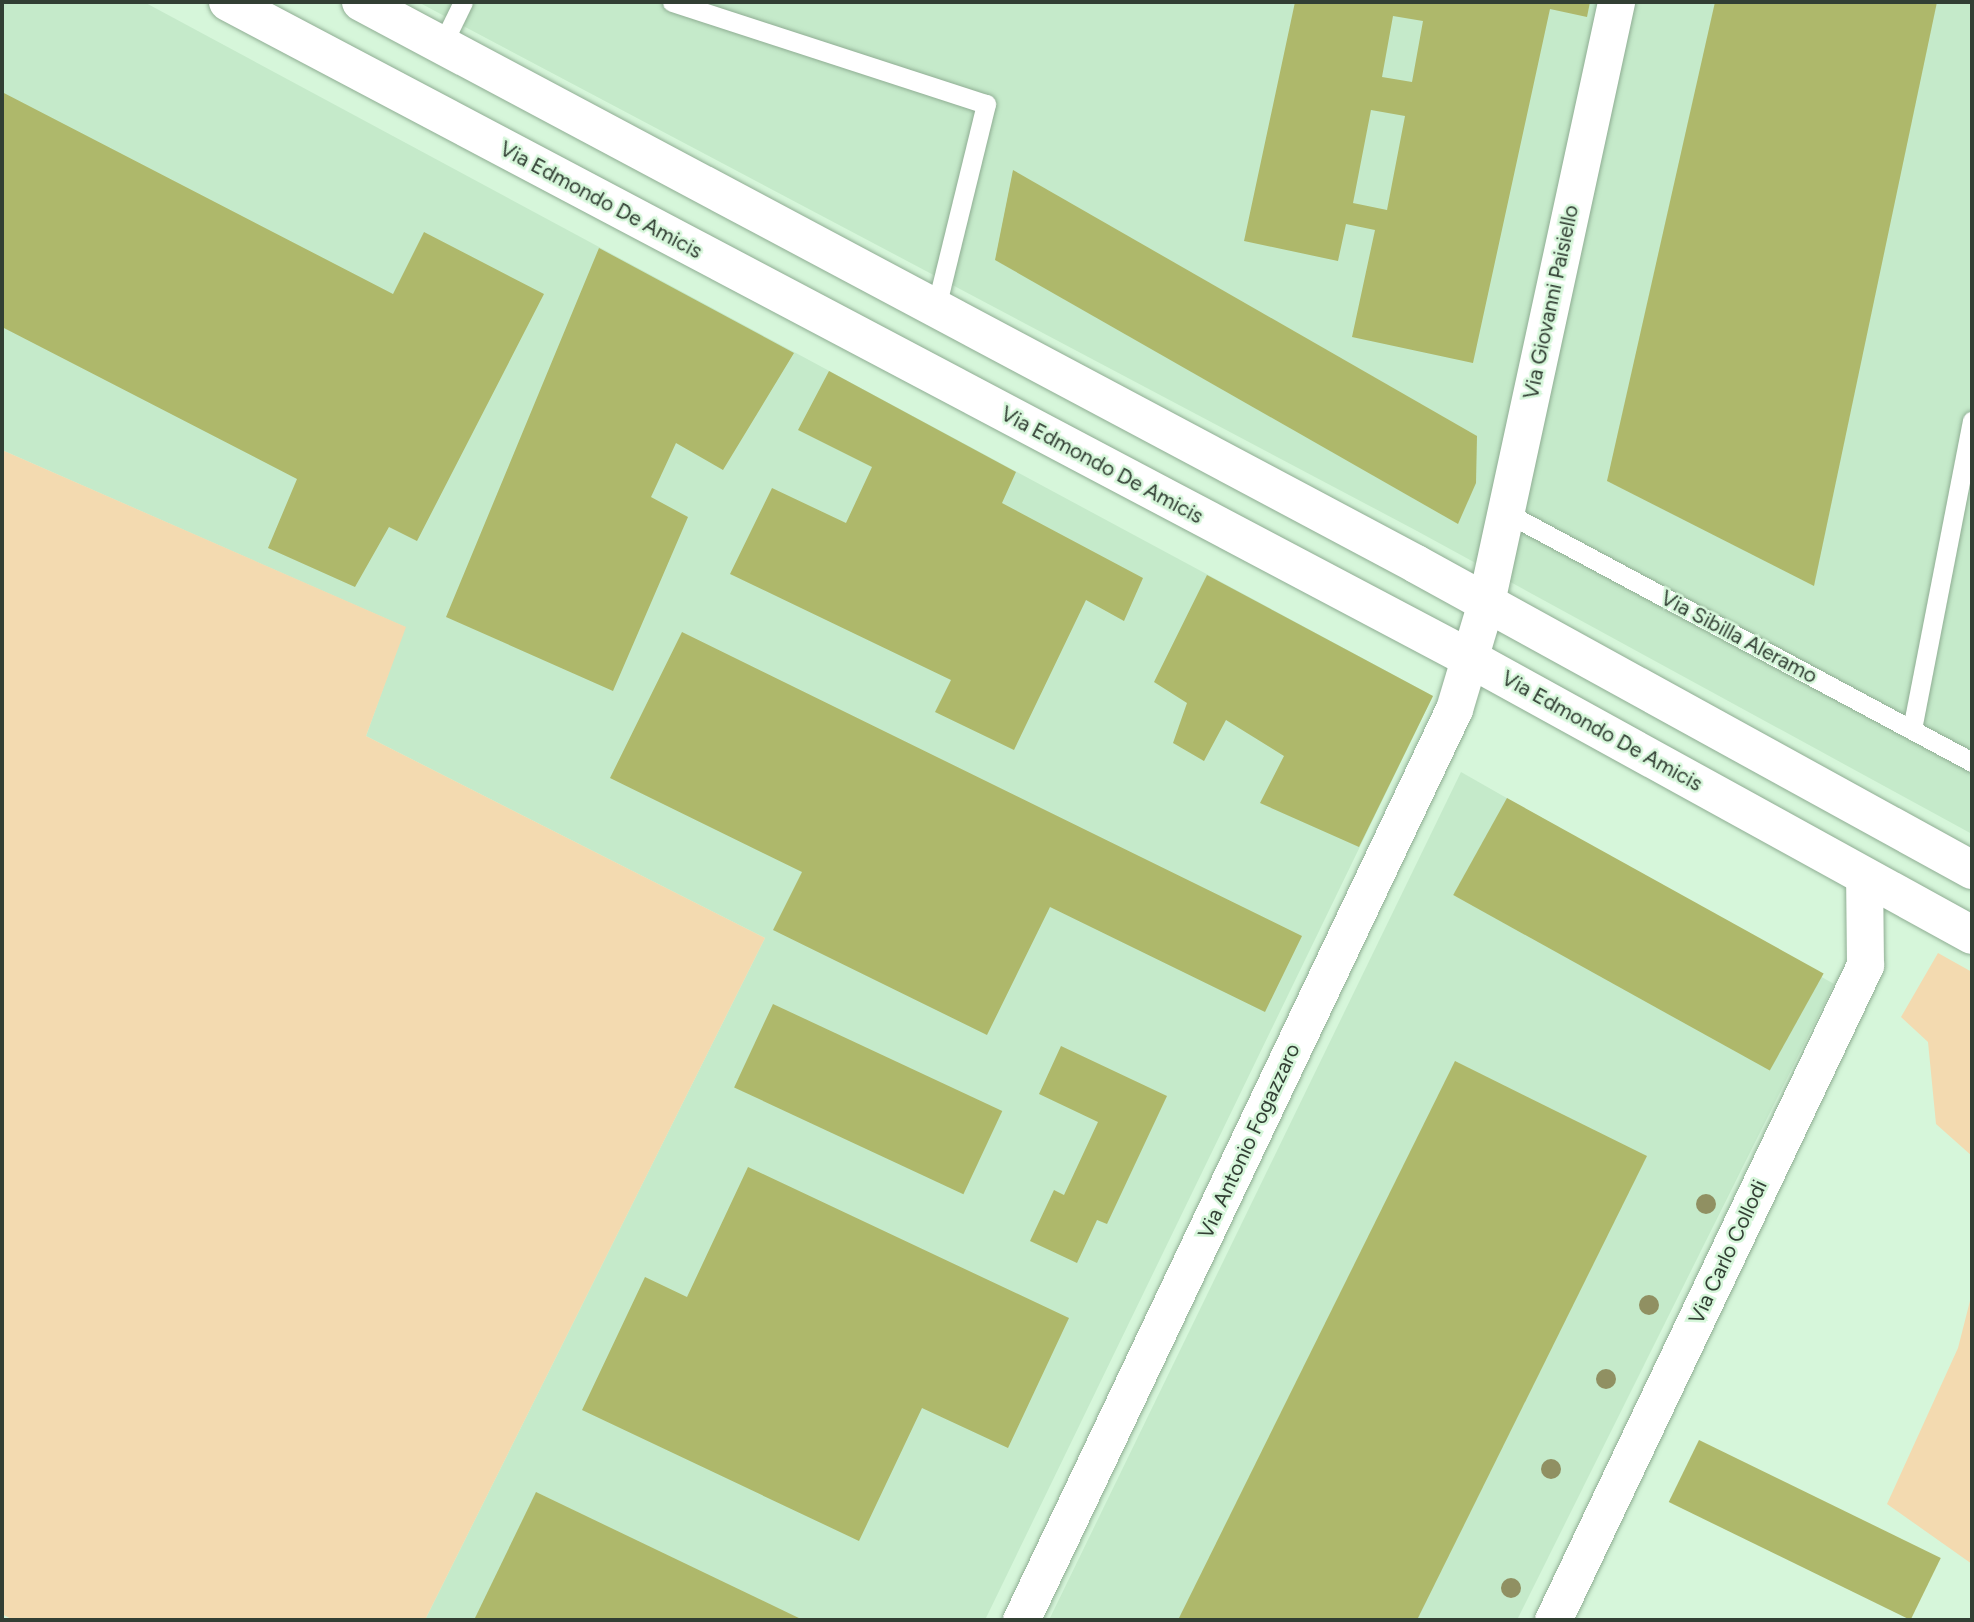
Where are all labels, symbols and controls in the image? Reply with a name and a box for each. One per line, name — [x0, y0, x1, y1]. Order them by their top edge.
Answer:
street label: Via Edmondo De Amicis — [495, 136, 707, 264]
street label: Via Giovanni Paisiello — [1518, 203, 1584, 401]
street label: Via Edmondo De Amicis — [996, 401, 1208, 529]
street label: Via Sibilla Aleramo — [1656, 585, 1822, 689]
street label: Via Edmondo De Amicis — [1497, 665, 1707, 797]
street label: Via Antonio Fogazzaro — [1193, 1039, 1305, 1243]
street label: Via Carlo Collodi — [1684, 1176, 1772, 1328]

